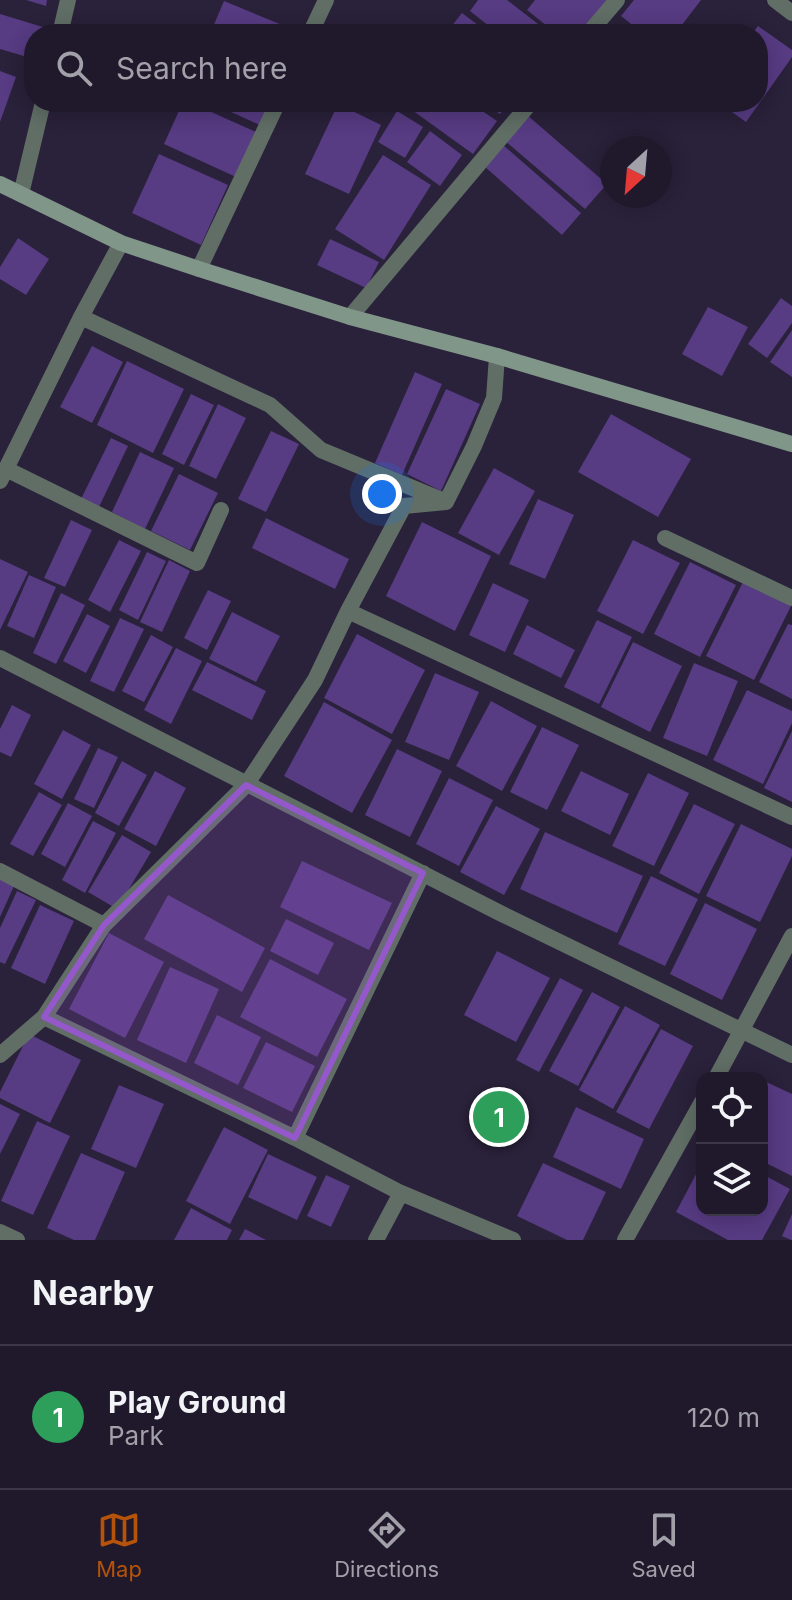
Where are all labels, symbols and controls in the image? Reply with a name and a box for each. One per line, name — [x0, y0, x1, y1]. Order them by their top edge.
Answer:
search box — [24, 24, 768, 112]
icon: search — [52, 46, 96, 90]
text: Search here — [116, 50, 288, 86]
north arrow — [600, 136, 672, 208]
your location — [362, 474, 402, 514]
map controls — [696, 1072, 768, 1216]
button: locate — [696, 1072, 768, 1144]
pin: 1 — [473, 1087, 525, 1147]
button: layers — [696, 1144, 768, 1216]
text: Nearby — [32, 1272, 154, 1313]
text: Play Ground — [108, 1384, 286, 1420]
text: 1 — [52, 1402, 64, 1433]
text: 120 m — [687, 1402, 760, 1433]
text: Park — [108, 1420, 164, 1451]
tab: Map — [96, 1508, 142, 1582]
tab: Directions — [334, 1508, 439, 1582]
tab: Saved — [631, 1508, 696, 1582]

